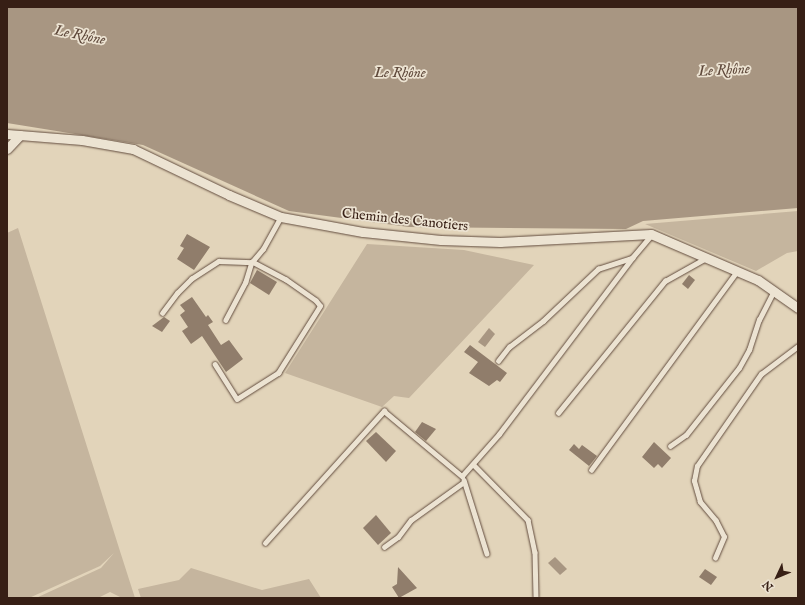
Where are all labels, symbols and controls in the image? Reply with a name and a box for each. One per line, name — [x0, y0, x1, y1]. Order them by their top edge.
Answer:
water label: Le Rhône — [53, 21, 107, 49]
water label: Le Rhône — [698, 60, 750, 80]
water label: Le Rhône — [374, 64, 426, 82]
street label: Chemin des Canotiers — [341, 205, 469, 235]
north arrow — [757, 557, 797, 597]
text: N — [760, 577, 777, 594]

